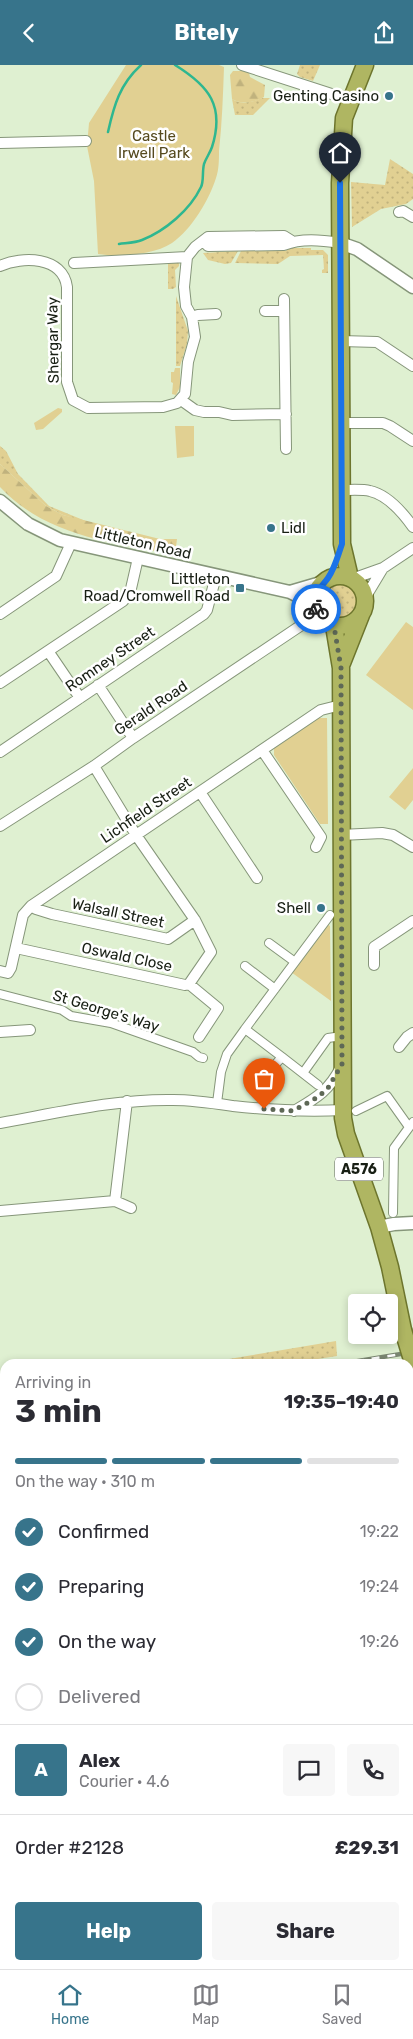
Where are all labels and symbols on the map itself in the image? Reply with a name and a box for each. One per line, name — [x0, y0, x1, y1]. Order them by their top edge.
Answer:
place label: Genting Casino — [273, 87, 379, 105]
marker: Genting Casino — [383, 90, 395, 102]
park label: Castle Irwell Park — [118, 127, 190, 162]
pin — [319, 132, 361, 183]
street label: Shergar Way — [43, 297, 63, 383]
place label: Lidl — [281, 519, 306, 537]
marker: Lidl — [265, 522, 277, 534]
street label: Littleton Road — [93, 523, 193, 563]
place label: Littleton Road/Cromwell Road — [83, 570, 230, 605]
marker: Littleton Road/Cromwell Road — [234, 582, 246, 594]
courier — [291, 584, 341, 634]
street label: Romney Street — [62, 622, 158, 695]
street label: Gerald Road — [111, 677, 191, 739]
street label: Lichfield Street — [97, 773, 195, 847]
street label: Walsall Street — [70, 894, 166, 932]
place label: Shell — [277, 899, 311, 917]
marker: Shell — [315, 902, 327, 914]
street label: Oswald Close — [80, 939, 174, 975]
street label: St George's Way — [50, 986, 162, 1036]
pin — [243, 1058, 285, 1109]
road number: A576 — [335, 1157, 383, 1181]

